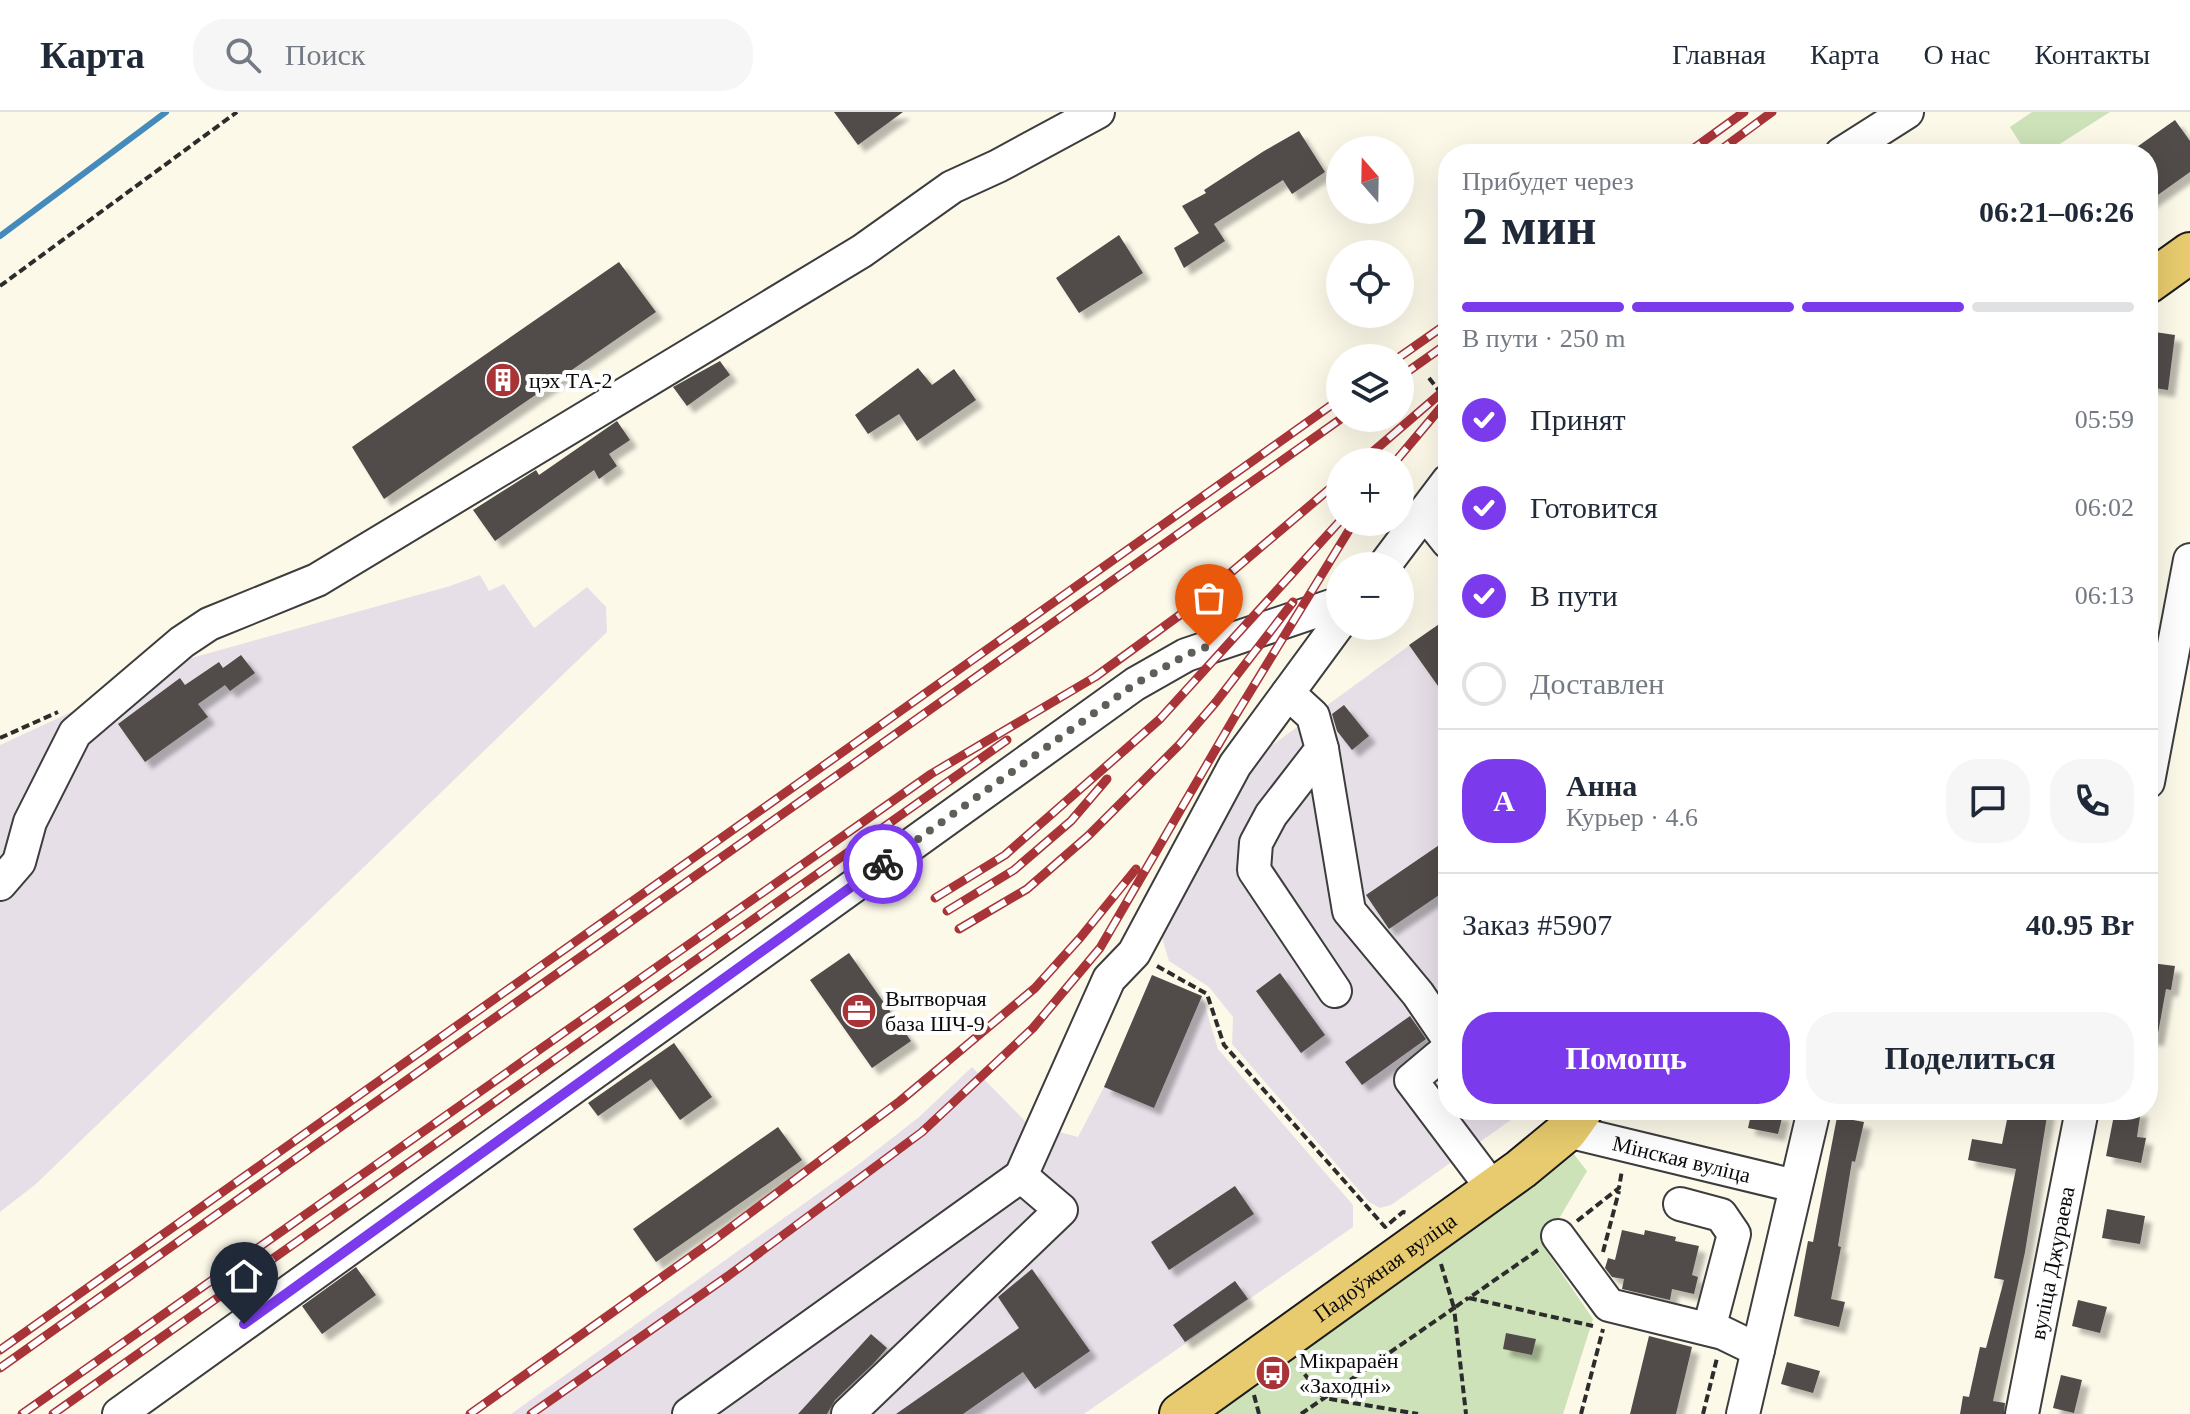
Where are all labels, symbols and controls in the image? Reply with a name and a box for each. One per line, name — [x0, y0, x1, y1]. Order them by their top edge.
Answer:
search box — [193, 19, 753, 91]
icon: search — [221, 33, 265, 77]
text: Карта — [40, 34, 145, 76]
text: Поиск — [285, 38, 365, 71]
text: Главная — [1672, 39, 1766, 70]
text: Карта — [1810, 39, 1879, 70]
text: О нас — [1923, 39, 1990, 70]
text: Контакты — [2034, 39, 2150, 70]
north arrow — [1326, 136, 1414, 224]
map controls — [1326, 136, 1414, 640]
text: Прибудет через — [1462, 167, 1634, 196]
text: 06:21–06:26 — [1979, 195, 2134, 228]
text: 2 мин — [1462, 198, 1596, 255]
button: locate — [1326, 240, 1414, 328]
text: В пути · 250 m — [1462, 324, 1625, 353]
button: layers — [1326, 344, 1414, 432]
building icon: цэх ТА-2 — [484, 361, 522, 399]
place label: цэх ТА-2 — [529, 368, 612, 393]
icon: check — [1462, 398, 1506, 442]
text: Принят — [1530, 403, 1626, 436]
text: 05:59 — [2075, 405, 2134, 434]
button: + — [1326, 448, 1414, 536]
icon: check — [1462, 486, 1506, 530]
text: Готовится — [1530, 491, 1658, 524]
text: 06:02 — [2075, 493, 2134, 522]
button: − — [1326, 552, 1414, 640]
pin — [1175, 564, 1243, 646]
icon: check — [1462, 574, 1506, 618]
icon: bag — [1187, 576, 1231, 620]
text: В пути — [1530, 579, 1618, 612]
text: 06:13 — [2075, 581, 2134, 610]
text: Доставлен — [1530, 667, 1664, 700]
button: chat — [1946, 759, 2030, 843]
button: phone — [2050, 759, 2134, 843]
text: Анна — [1566, 769, 1637, 802]
text: А — [1493, 784, 1515, 817]
text: Курьер · 4.6 — [1566, 803, 1698, 832]
courier — [843, 824, 923, 904]
icon: bike — [861, 842, 905, 886]
text: Заказ #5907 — [1462, 908, 1612, 941]
text: 40.95 Br — [2026, 908, 2134, 941]
place label: Вытворчая база ШЧ-9 — [885, 986, 987, 1036]
office icon: Вытворчая база ШЧ-9 — [840, 992, 878, 1030]
button: Помощь — [1462, 1012, 1790, 1104]
button: Поделиться — [1806, 1012, 2134, 1104]
street label: Мінская вуліца — [1610, 1130, 1754, 1187]
street label: вуліца Джураева — [2025, 1184, 2079, 1342]
street label: Падоўжная вуліца — [1309, 1207, 1461, 1327]
pin — [210, 1242, 278, 1324]
icon: home — [222, 1254, 266, 1298]
place label: Мікрараён «Заходні» — [1299, 1348, 1399, 1398]
bus stop icon: Мікрараён «Заходні» — [1254, 1354, 1292, 1392]

